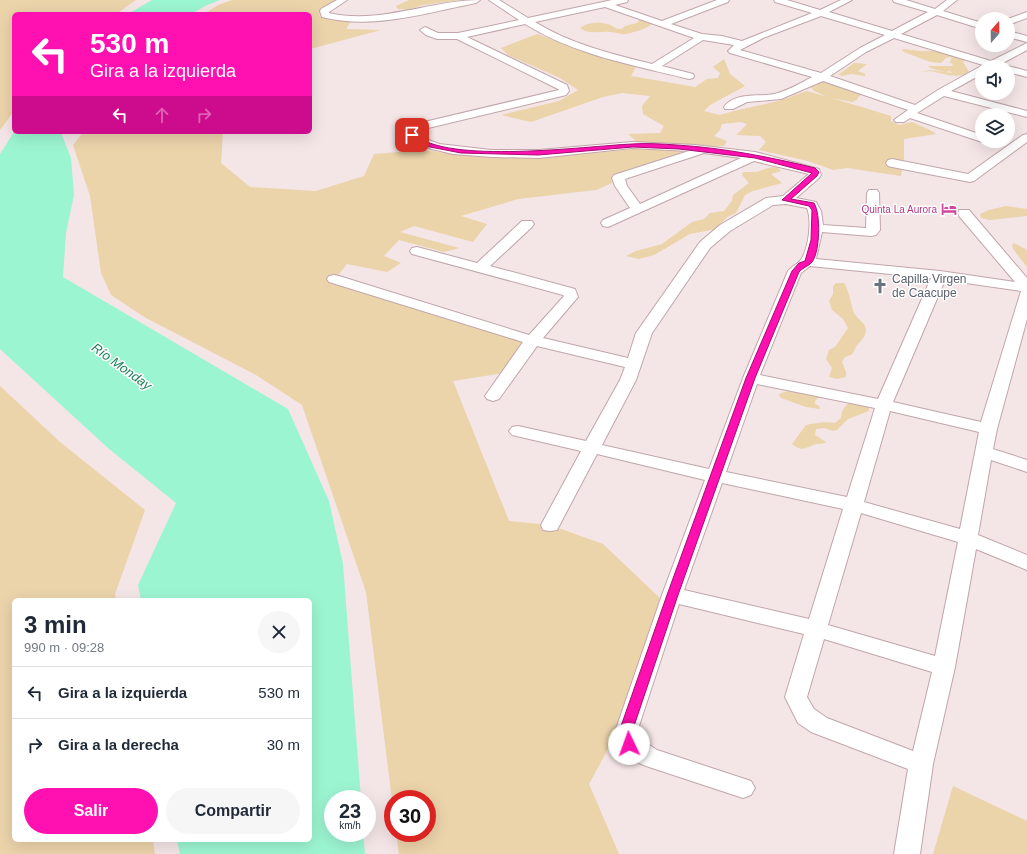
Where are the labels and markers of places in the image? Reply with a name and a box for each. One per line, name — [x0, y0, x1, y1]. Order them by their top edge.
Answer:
pin — [395, 118, 429, 152]
hotel icon: Quinta La Aurora — [940, 200, 958, 218]
place label: Quinta La Aurora — [861, 204, 937, 215]
place label: Capilla Virgen de Caacupe — [892, 272, 967, 300]
church icon: Capilla Virgen de Caacupe — [871, 277, 889, 295]

